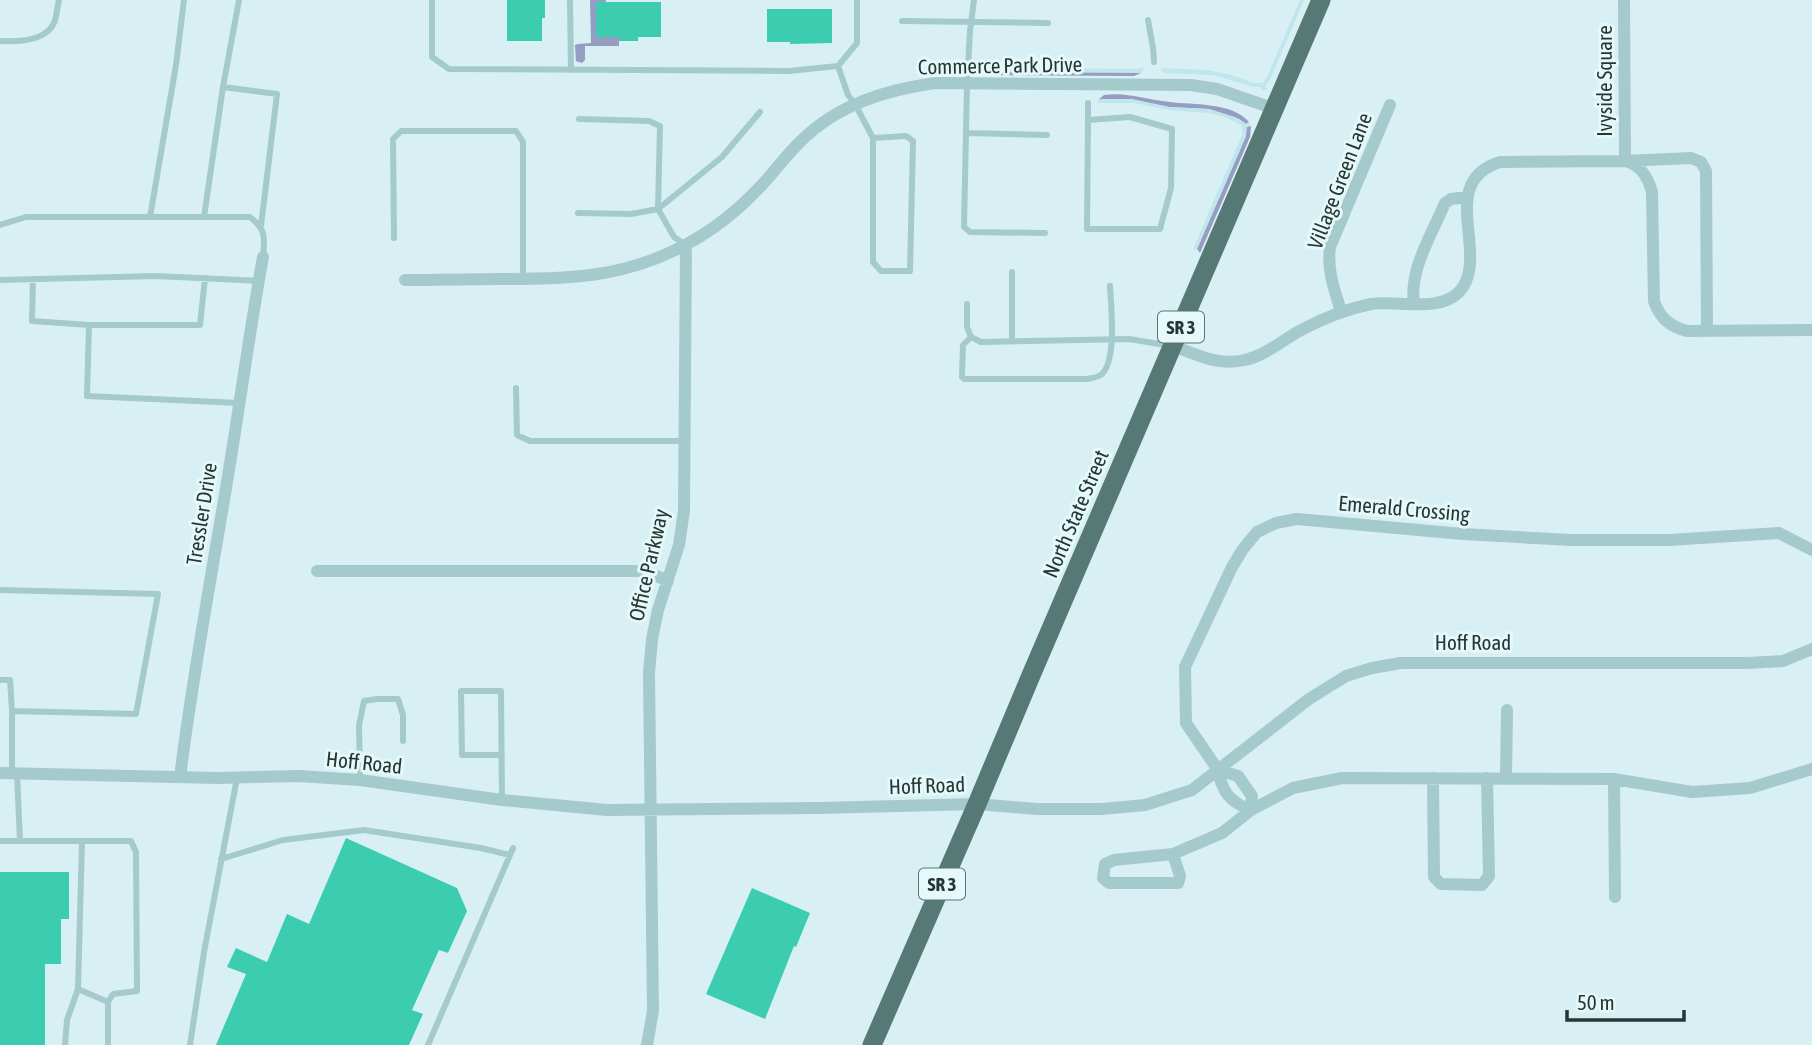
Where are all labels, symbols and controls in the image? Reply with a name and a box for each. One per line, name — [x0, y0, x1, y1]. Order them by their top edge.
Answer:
street label: Ivyside Square — [1592, 25, 1616, 137]
street label: Commerce Park Drive — [918, 52, 1082, 78]
street label: Village Green Lane — [1302, 109, 1376, 252]
road number: SR 3 — [1158, 312, 1204, 342]
street label: North State Street — [1037, 446, 1113, 581]
street label: Tressler Drive — [181, 461, 221, 567]
street label: Emerald Crossing — [1337, 490, 1471, 526]
street label: Office Parkway — [623, 506, 673, 623]
street label: Hoff Road — [1435, 630, 1511, 654]
street label: Hoff Road — [325, 746, 403, 778]
street label: Hoff Road — [888, 772, 966, 798]
road number: SR 3 — [919, 869, 965, 900]
scale bar — [1567, 978, 1684, 1022]
text: 50 m — [1577, 990, 1615, 1014]

